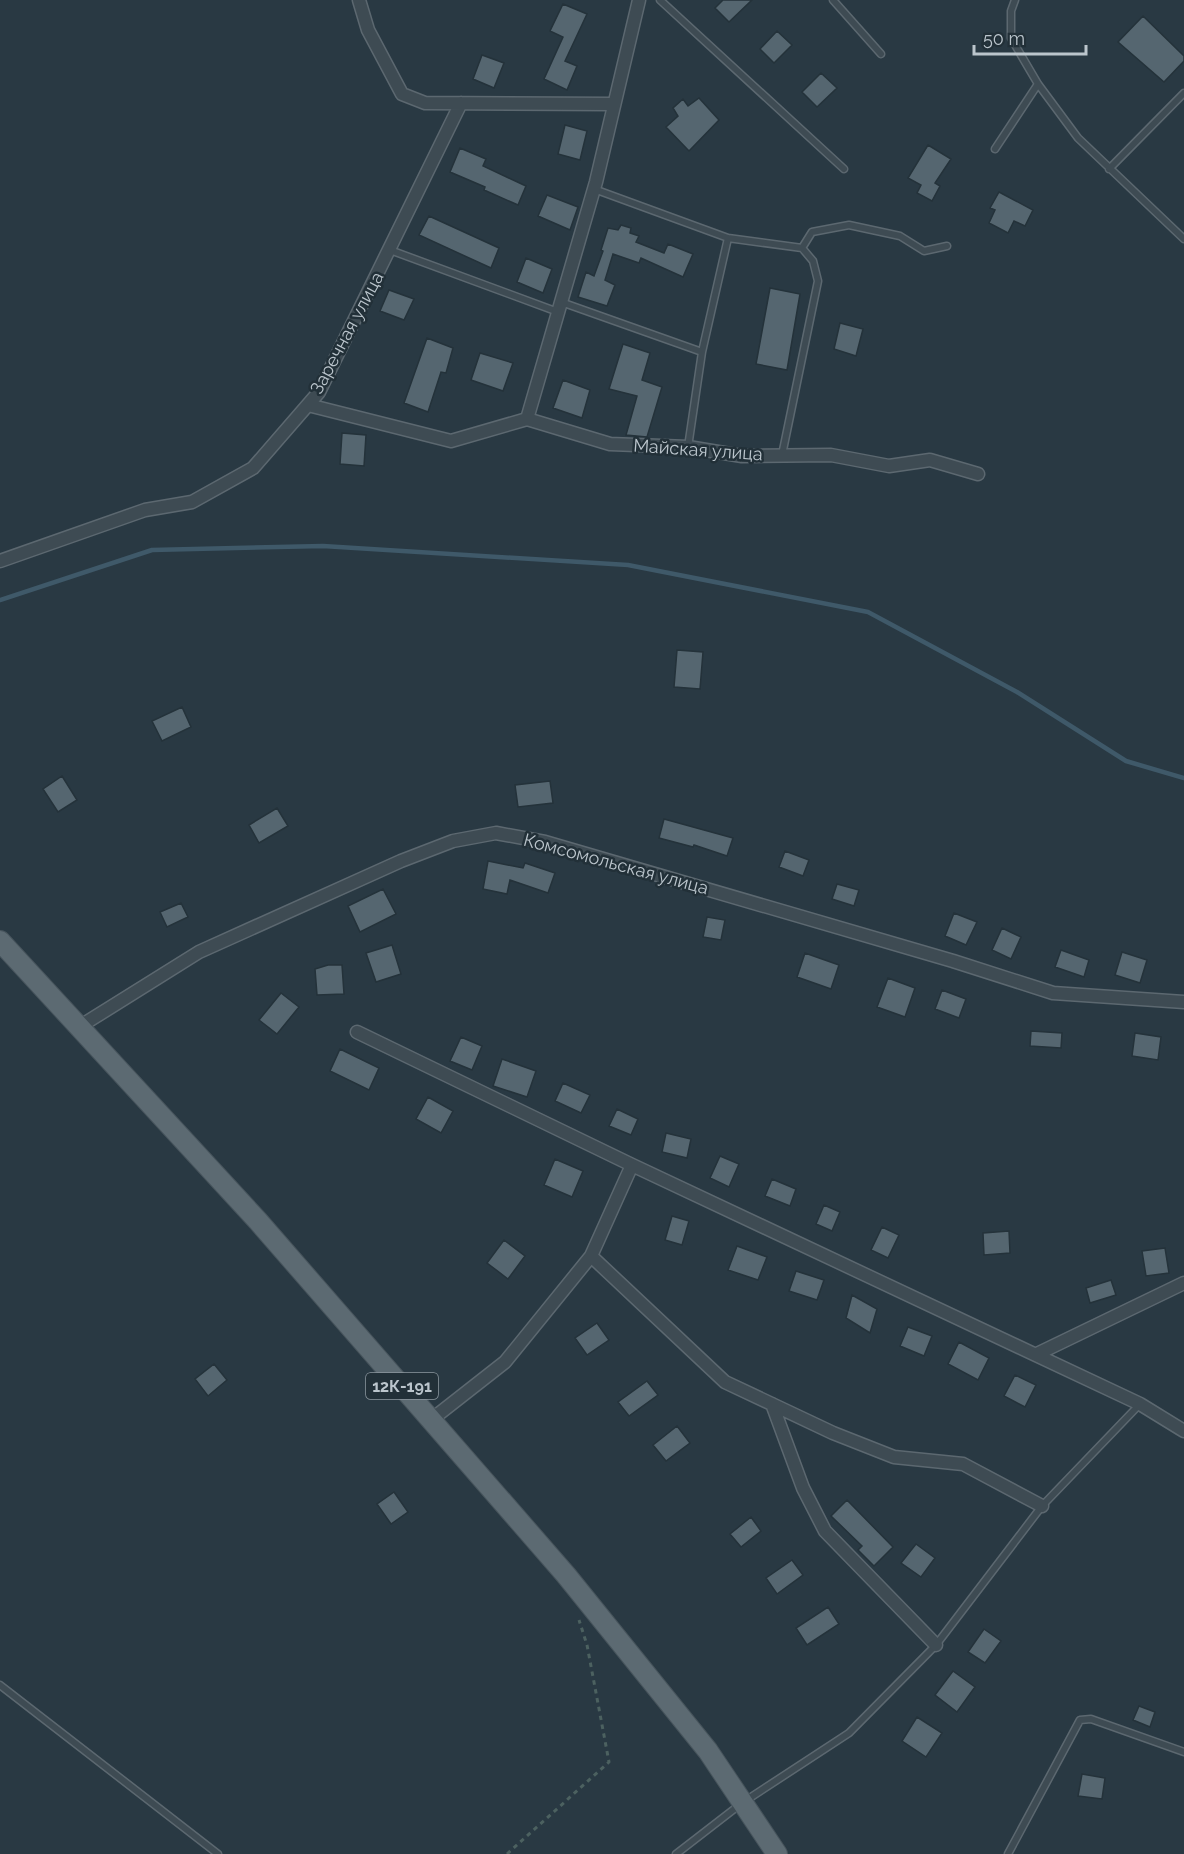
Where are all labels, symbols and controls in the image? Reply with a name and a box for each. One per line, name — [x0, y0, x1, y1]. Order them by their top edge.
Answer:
scale bar — [974, 18, 1086, 56]
text: 50 m — [983, 28, 1025, 49]
street label: Заречная улица — [306, 268, 388, 397]
street label: Майская улица — [633, 435, 763, 464]
street label: Комсомольская улица — [521, 829, 711, 898]
road number: 12К-191 — [366, 1373, 438, 1399]

